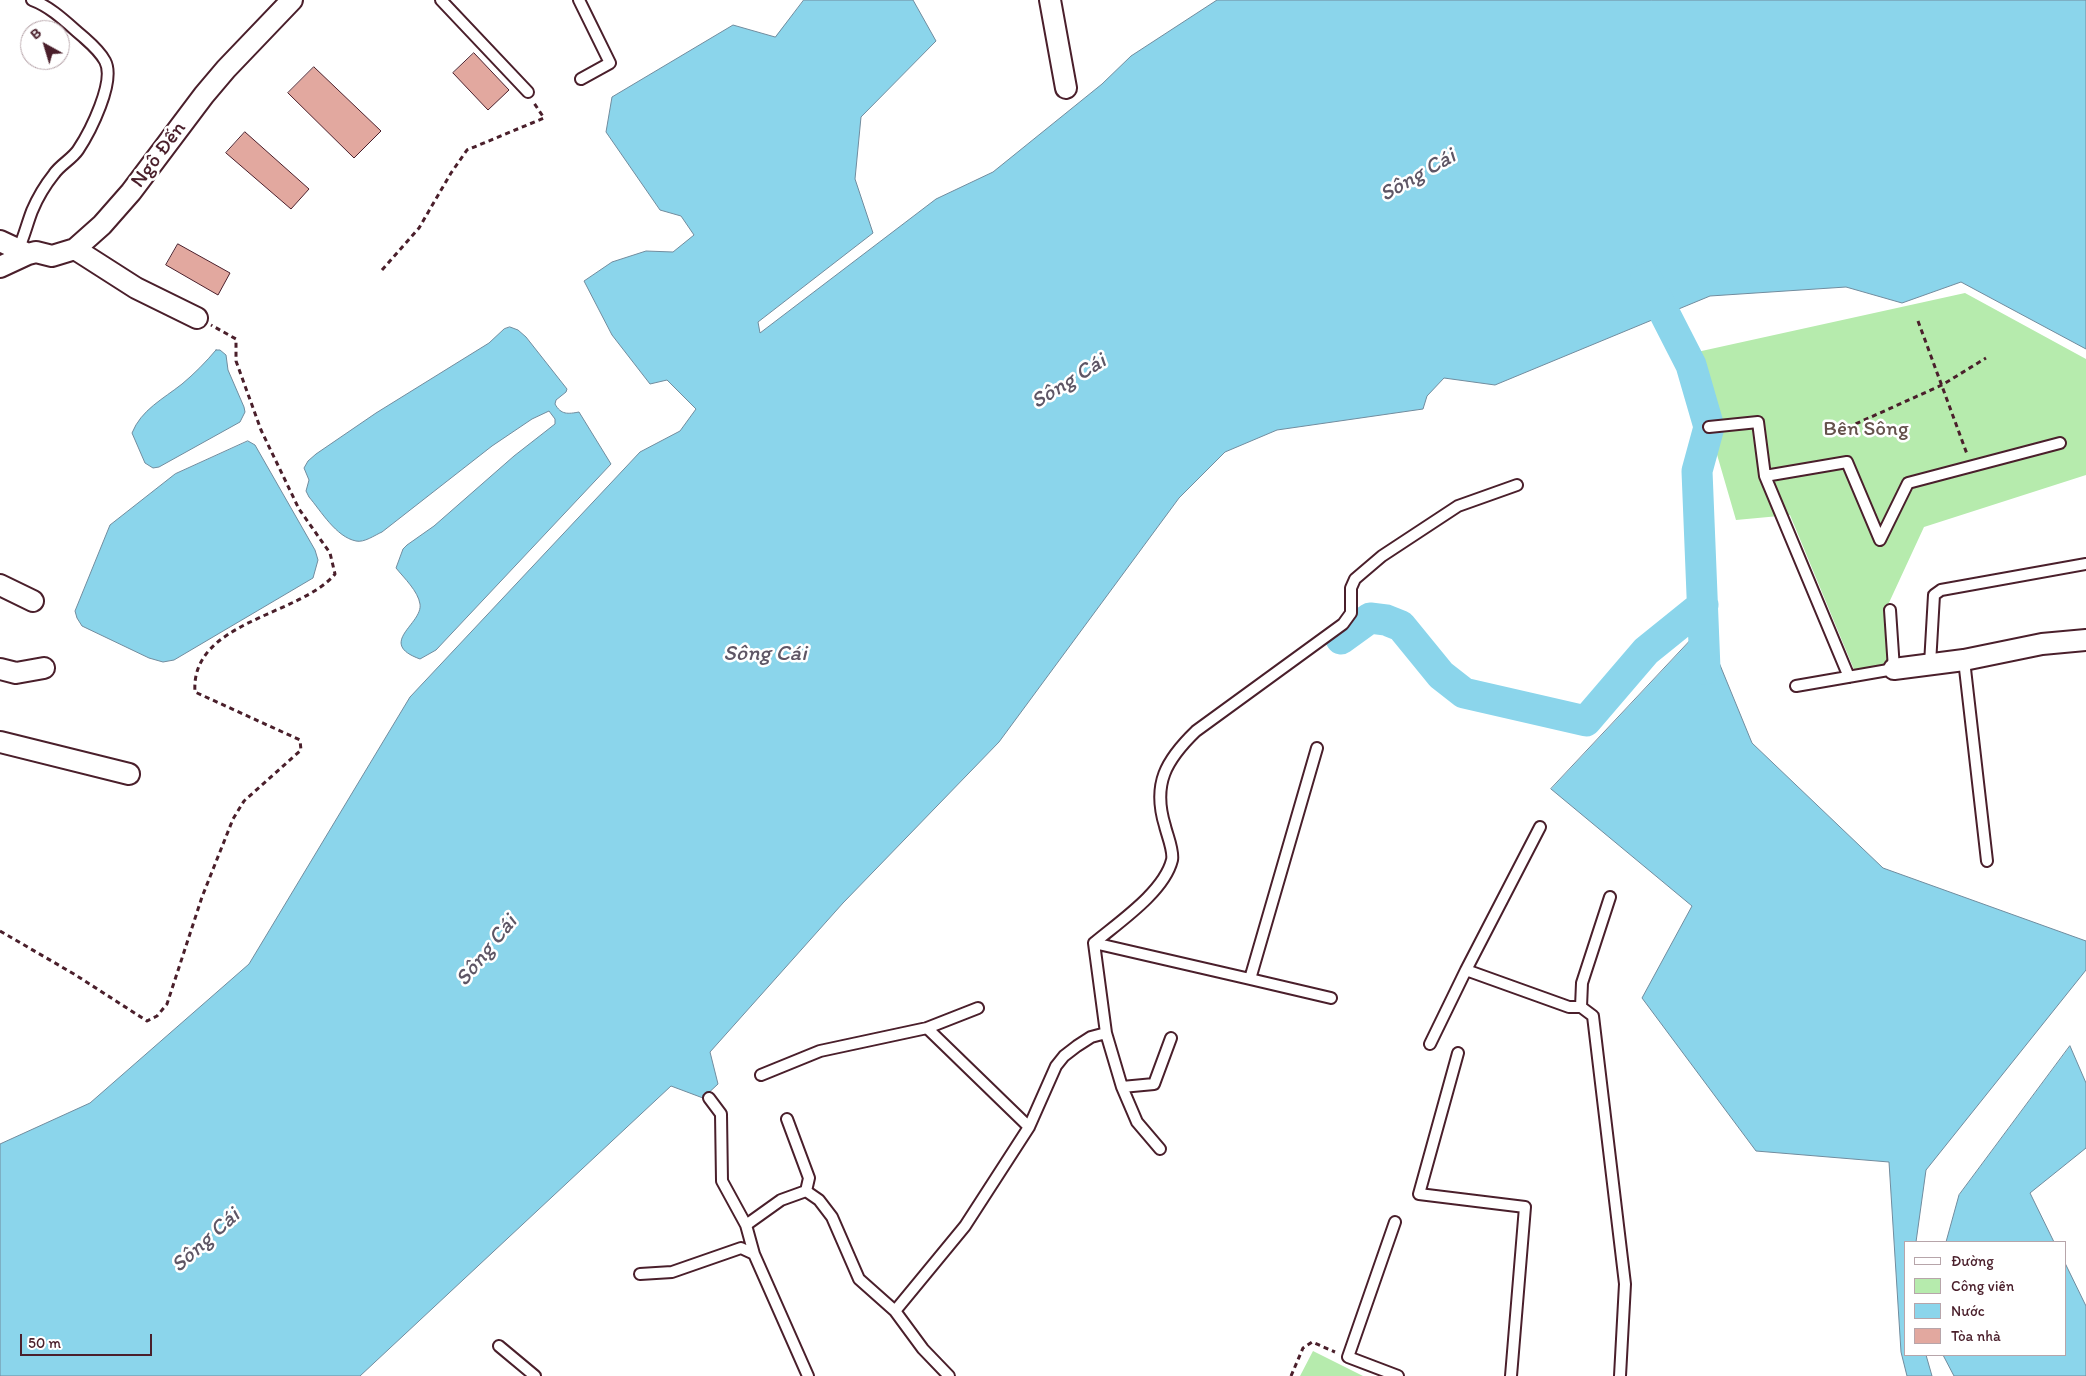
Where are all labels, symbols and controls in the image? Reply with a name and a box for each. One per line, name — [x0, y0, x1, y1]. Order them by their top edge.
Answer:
north arrow — [20, 20, 70, 70]
text: B — [27, 24, 45, 43]
street label: Ngô Đến — [126, 117, 192, 193]
water label: Sông Cái — [1375, 144, 1461, 208]
water label: Sông Cái — [1027, 349, 1111, 415]
park label: Bên Sông — [1823, 417, 1909, 443]
water label: Sông Cái — [723, 641, 807, 667]
water label: Sông Cái — [450, 910, 524, 992]
water label: Sông Cái — [166, 1203, 246, 1279]
legend — [1904, 1241, 2066, 1356]
text: Đường — [1951, 1252, 1994, 1270]
text: Công viên — [1951, 1277, 2014, 1295]
text: Nước — [1951, 1302, 1985, 1320]
scale bar — [22, 1324, 155, 1356]
text: Tòa nhà — [1951, 1327, 2001, 1345]
text: 50 m — [28, 1334, 61, 1352]

